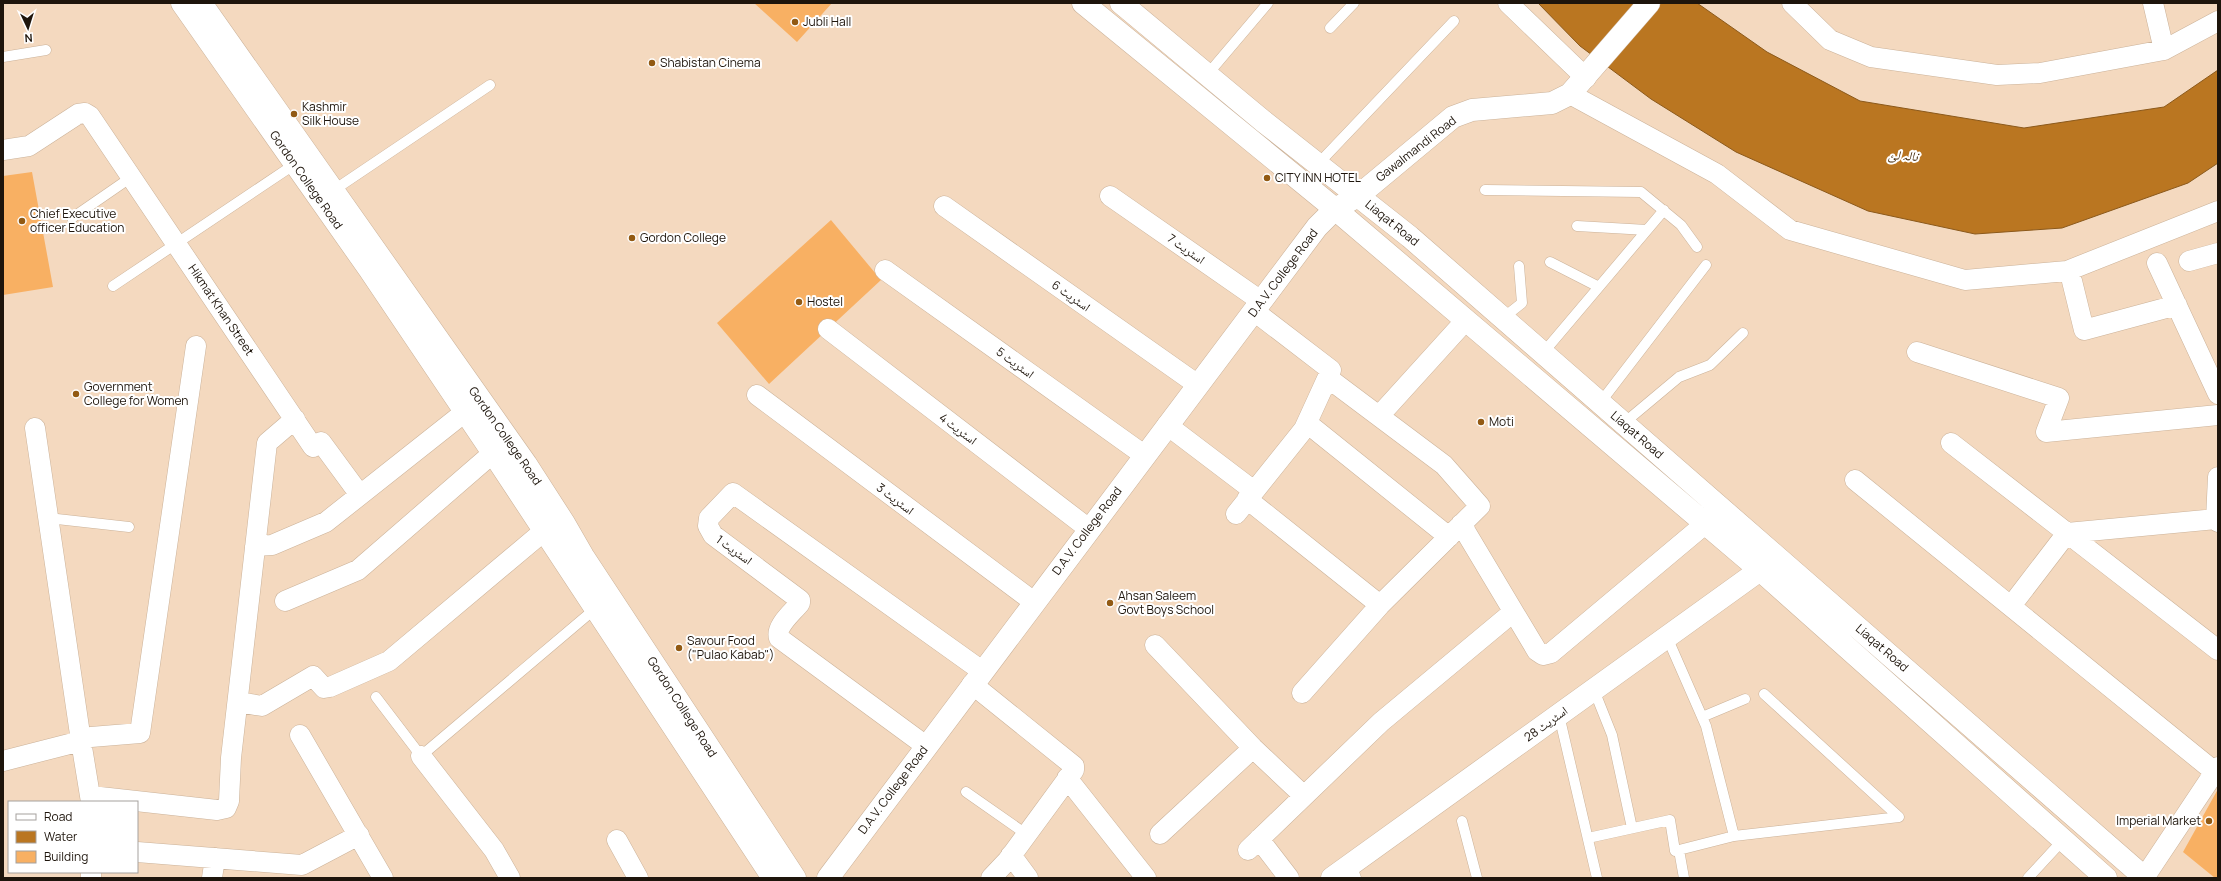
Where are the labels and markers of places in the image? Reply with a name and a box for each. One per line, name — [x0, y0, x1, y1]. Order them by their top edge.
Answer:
place label: Jubli Hall — [803, 13, 851, 30]
marker: Jubli Hall — [790, 17, 800, 27]
place label: Shabistan Cinema — [660, 54, 761, 71]
marker: Shabistan Cinema — [647, 58, 657, 68]
place label: Kashmir Silk House — [302, 98, 359, 129]
marker: Kashmir Silk House — [289, 109, 299, 119]
place label: CITY INN HOTEL — [1275, 169, 1361, 186]
marker: CITY INN HOTEL — [1262, 173, 1272, 183]
place label: Chief Executive officer Education — [30, 205, 124, 236]
marker: Chief Executive officer Education — [17, 216, 27, 226]
place label: Gordon College — [640, 229, 726, 246]
marker: Gordon College — [627, 233, 637, 243]
place label: Hostel — [807, 293, 843, 310]
marker: Hostel — [794, 297, 804, 307]
place label: Government College for Women — [84, 378, 188, 409]
marker: Government College for Women — [71, 389, 81, 399]
place label: Moti — [1489, 413, 1514, 430]
marker: Moti — [1476, 417, 1486, 427]
place label: Ahsan Saleem Govt Boys School — [1118, 587, 1214, 618]
marker: Ahsan Saleem Govt Boys School — [1105, 598, 1115, 608]
place label: Savour Food ("Pulao Kabab") — [687, 632, 774, 663]
marker: Savour Food ("Pulao Kabab") — [674, 643, 684, 653]
place label: Imperial Market — [2116, 812, 2201, 829]
marker: Imperial Market — [2204, 816, 2214, 826]

